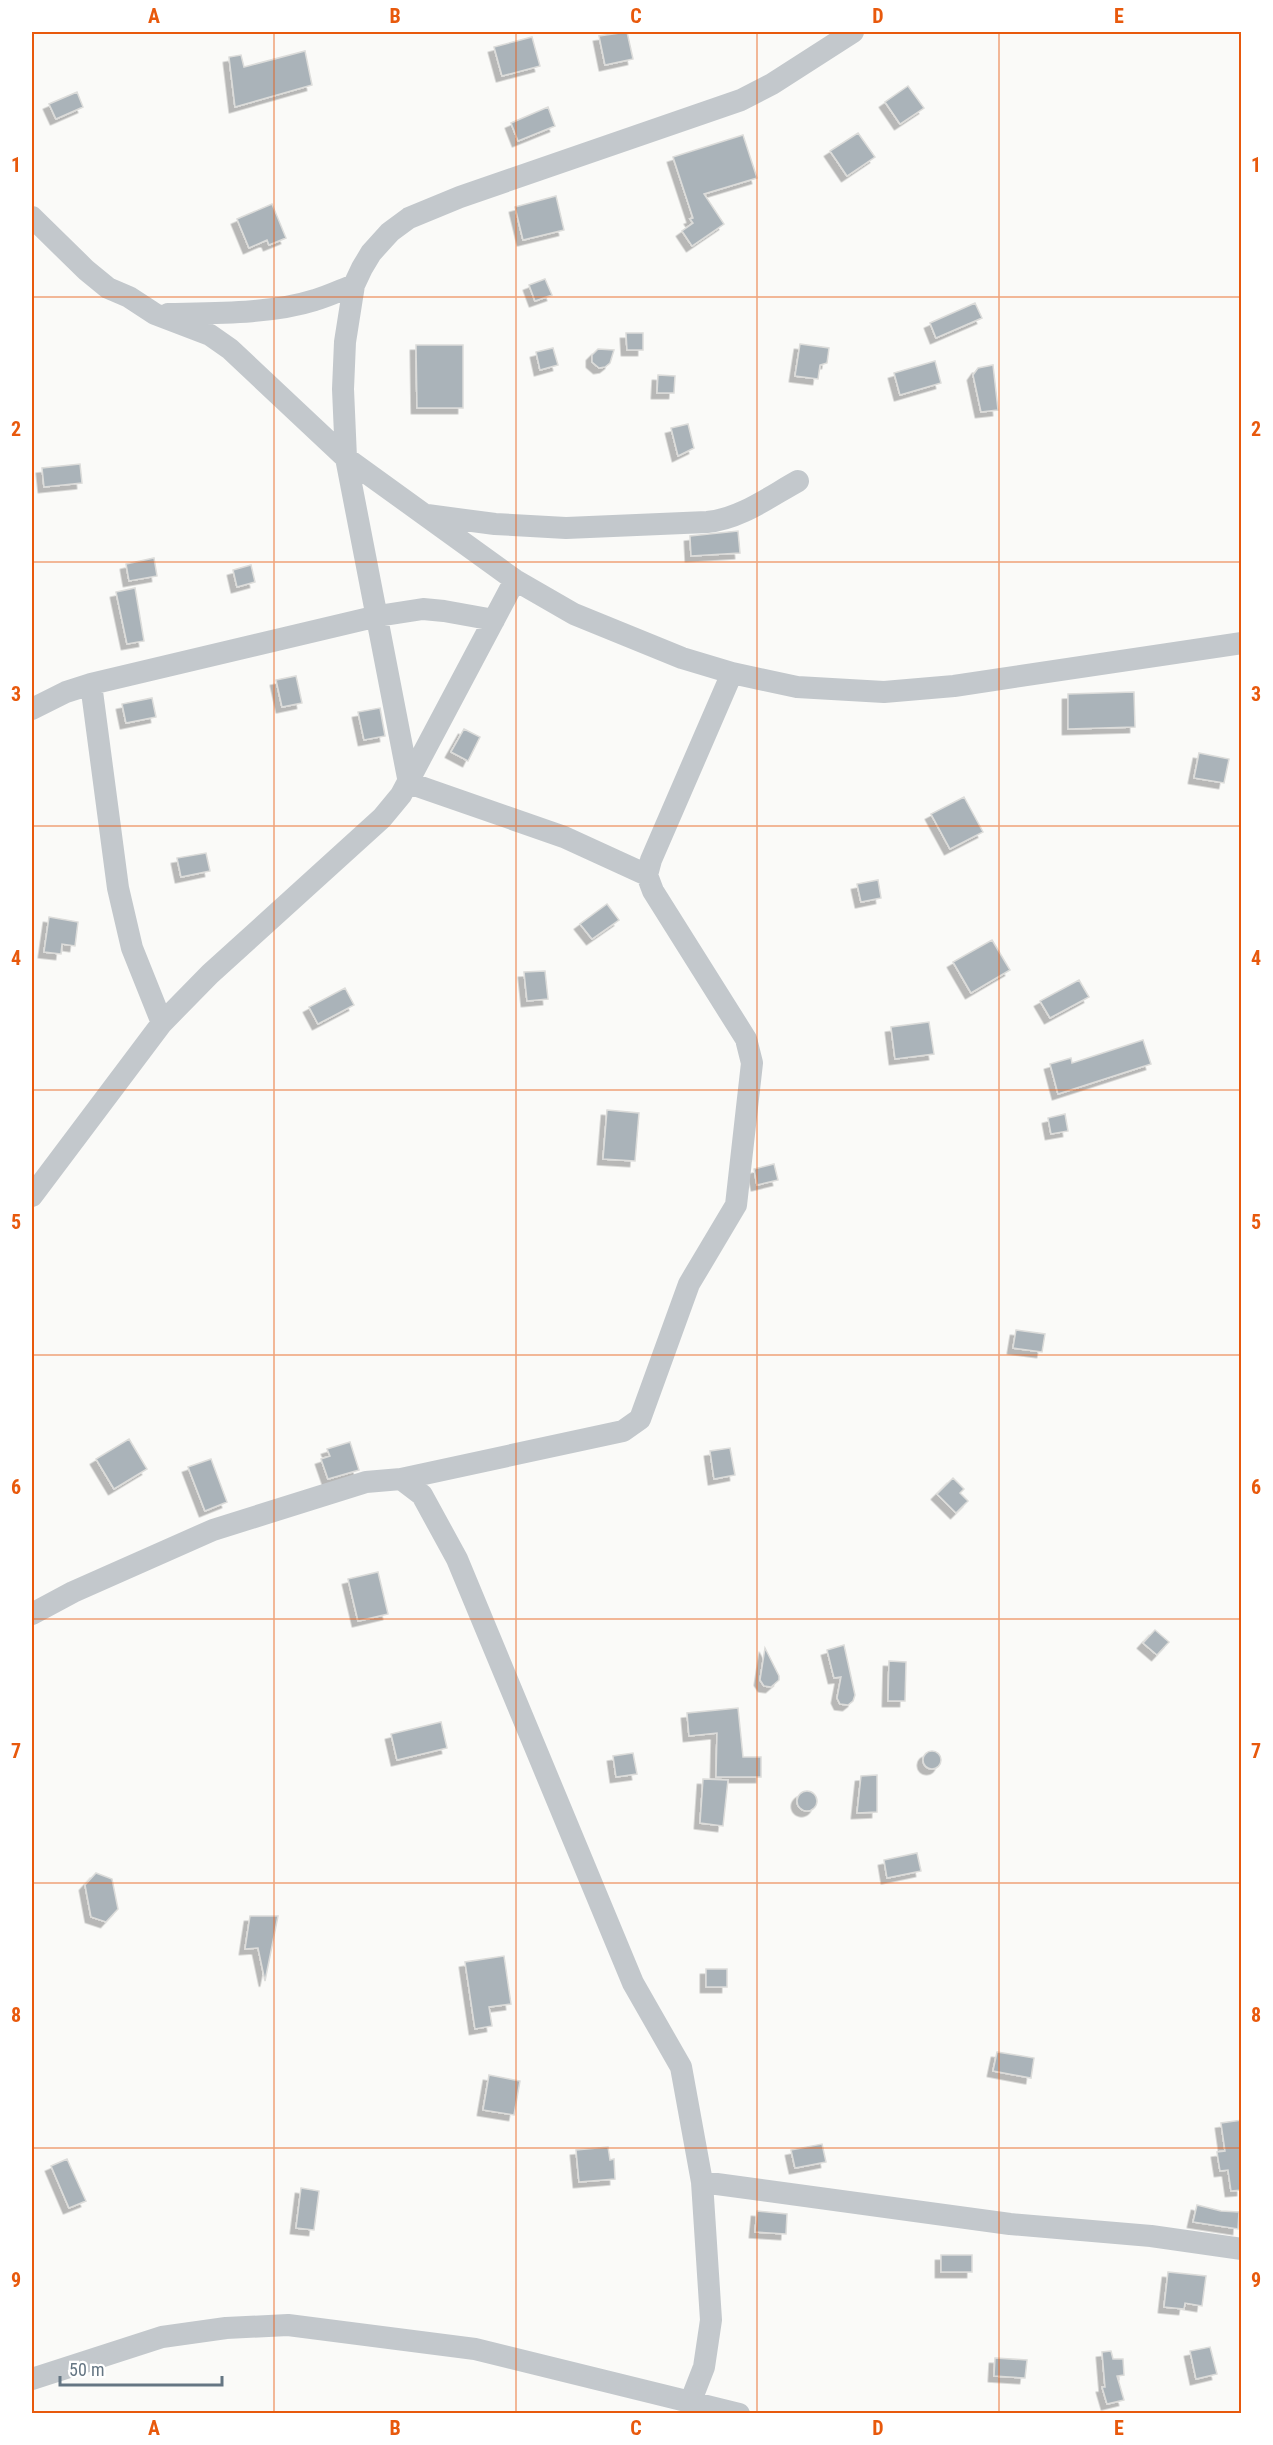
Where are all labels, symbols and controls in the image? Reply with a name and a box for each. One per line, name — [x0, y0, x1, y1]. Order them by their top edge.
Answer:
text: A — [148, 4, 160, 28]
text: B — [389, 4, 401, 28]
text: C — [630, 4, 642, 28]
text: D — [872, 4, 884, 28]
text: E — [1114, 4, 1124, 28]
text: 1 — [11, 153, 21, 177]
text: 1 — [1251, 153, 1261, 177]
text: 2 — [11, 417, 21, 441]
text: 2 — [1251, 417, 1261, 441]
text: 3 — [11, 682, 21, 706]
text: 3 — [1251, 682, 1261, 706]
text: 4 — [11, 946, 21, 970]
text: 4 — [1251, 946, 1261, 970]
text: 5 — [11, 1210, 21, 1234]
text: 5 — [1251, 1210, 1261, 1234]
text: 6 — [11, 1475, 21, 1499]
text: 6 — [1251, 1475, 1261, 1499]
text: 7 — [11, 1739, 21, 1763]
text: 7 — [1251, 1739, 1261, 1763]
text: 8 — [11, 2003, 21, 2027]
text: 8 — [1251, 2003, 1261, 2027]
text: 9 — [11, 2268, 21, 2292]
text: 9 — [1251, 2268, 1261, 2292]
scale bar — [60, 2349, 222, 2387]
text: 50 m — [69, 2359, 104, 2380]
text: A — [148, 2416, 160, 2440]
text: B — [389, 2416, 401, 2440]
text: C — [630, 2416, 642, 2440]
text: D — [872, 2416, 884, 2440]
text: E — [1114, 2416, 1124, 2440]

